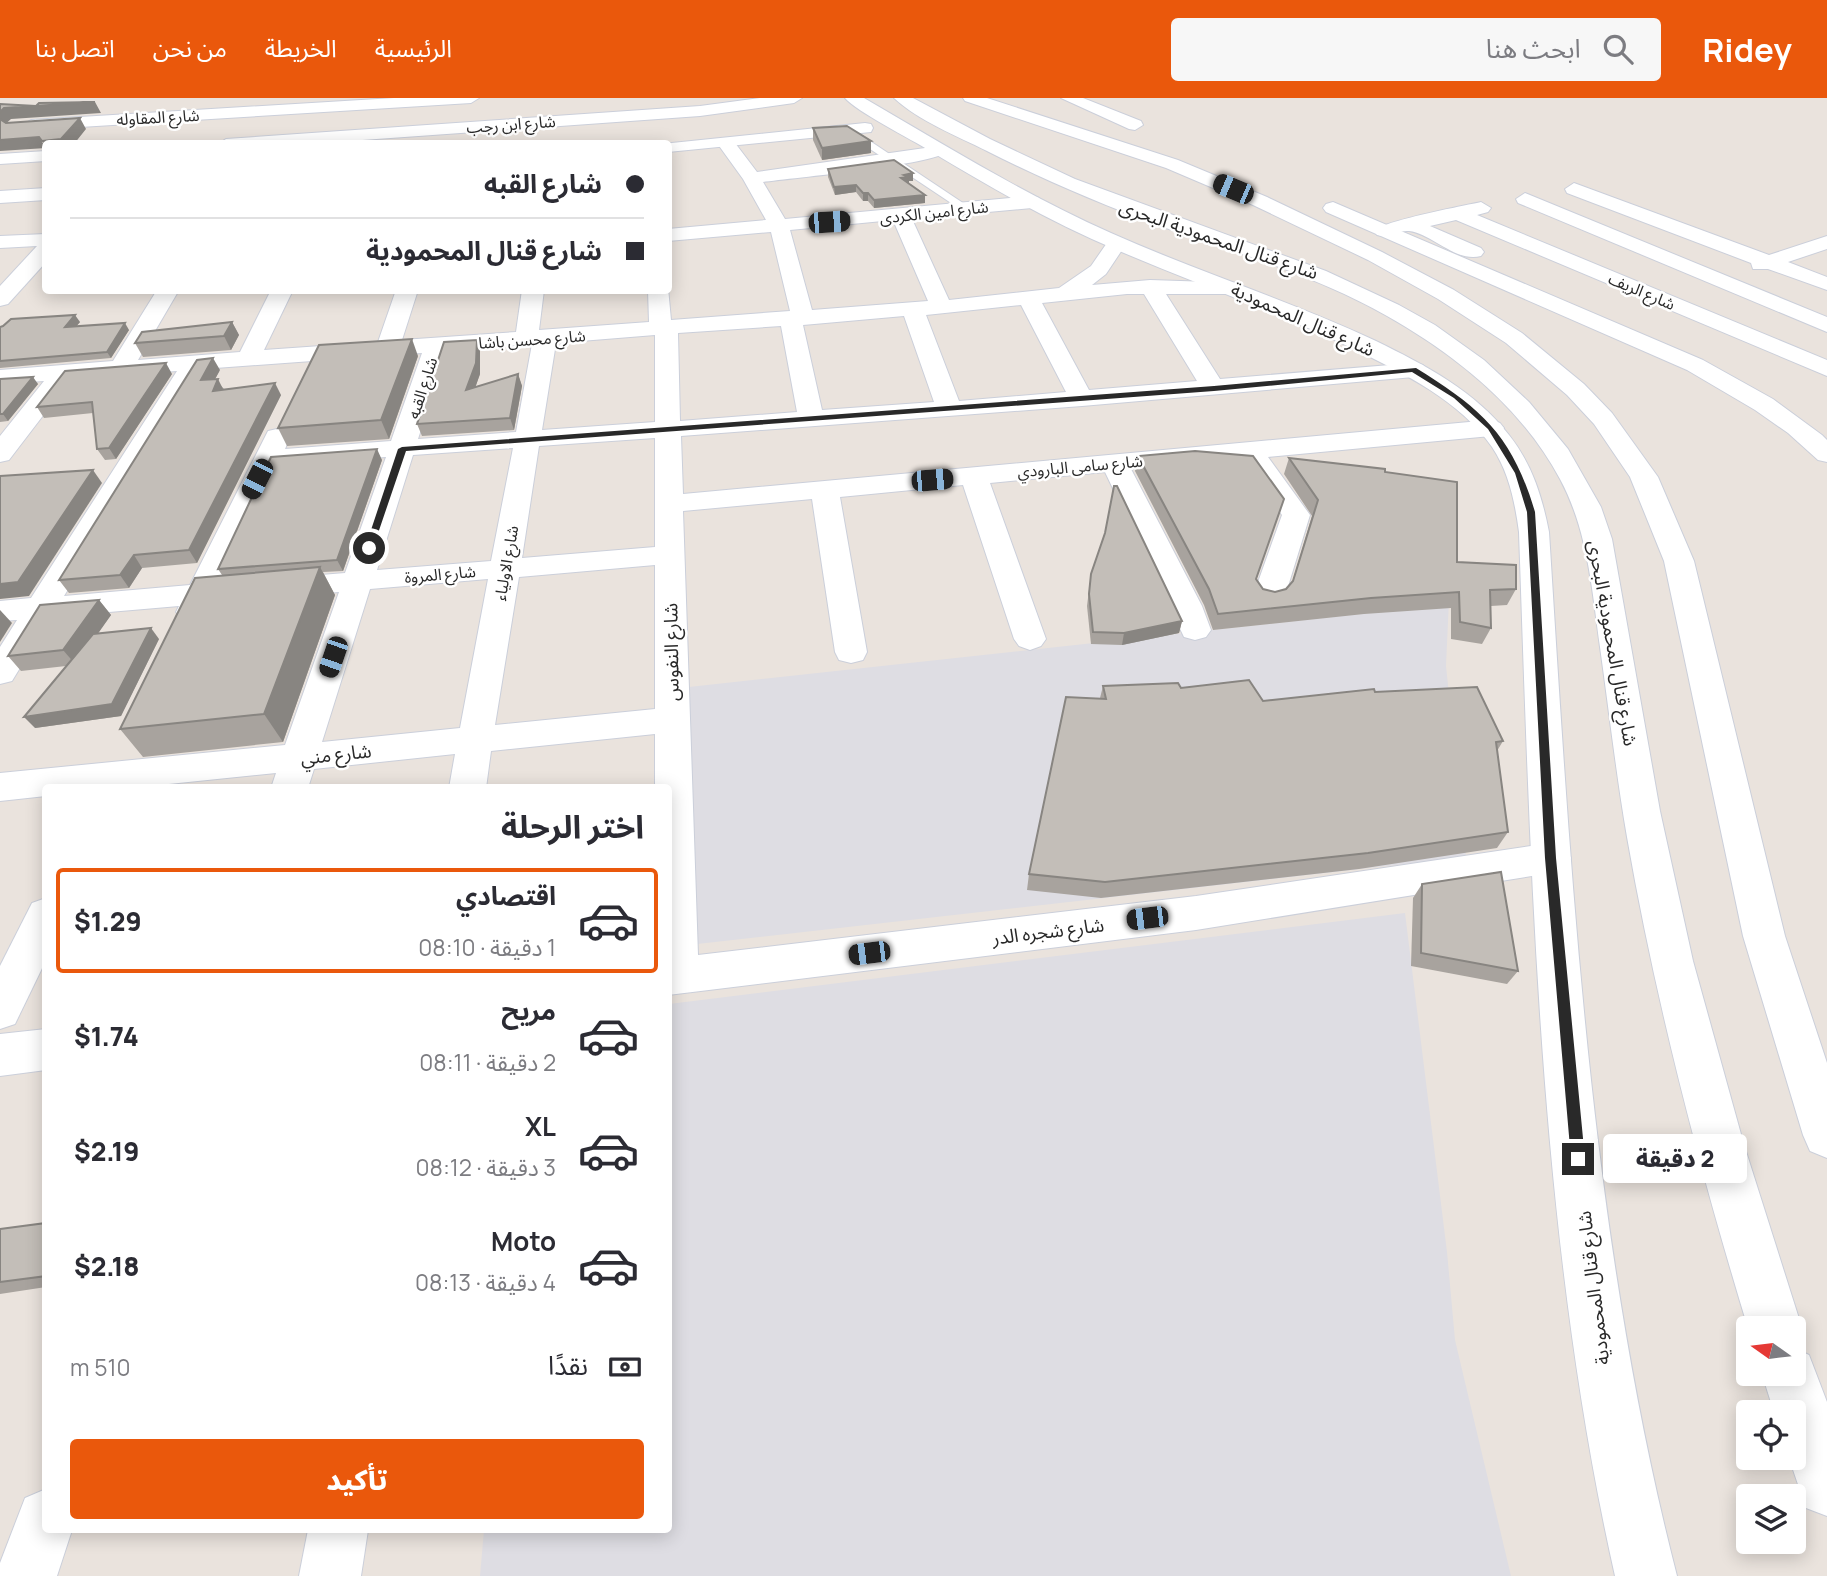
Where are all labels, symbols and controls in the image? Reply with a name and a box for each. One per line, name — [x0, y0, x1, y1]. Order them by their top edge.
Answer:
search box — [1171, 18, 1661, 81]
text: Ridey — [1703, 27, 1792, 72]
text: ابحث هنا — [1486, 30, 1581, 66]
icon: search — [1599, 30, 1637, 68]
text: اتصل بنا — [35, 31, 115, 64]
text: من نحن — [153, 31, 227, 64]
text: الخريطة — [265, 31, 337, 64]
text: الرئيسية — [375, 31, 452, 64]
street label: شارع المقاوله — [116, 104, 200, 132]
street label: شارع ابن رجب — [466, 110, 557, 140]
text: شارع القبه — [484, 165, 602, 201]
car — [1210, 171, 1257, 207]
street label: شارع قنال المحمودية البحرى — [1116, 193, 1322, 286]
street label: شارع امين الكردى — [879, 195, 990, 231]
car — [808, 210, 851, 234]
text: شارع قنال المحمودية — [366, 232, 602, 268]
street label: شارع الريف — [1604, 267, 1679, 317]
street label: شارع قنال المحمودية — [1227, 276, 1379, 363]
street label: شارع محسن باشا — [478, 324, 587, 356]
street label: شارع القبه — [402, 354, 444, 422]
street label: شارع سامى البارودي — [1016, 450, 1144, 484]
car — [239, 456, 276, 502]
car — [911, 468, 954, 492]
street label: شارع الاولياء — [489, 524, 525, 603]
route start — [353, 532, 385, 564]
street label: شارع قنال المحمودية البحرى — [1581, 538, 1644, 748]
street label: شارع المروة — [403, 560, 477, 590]
street label: شارع النفوس — [657, 603, 686, 701]
car — [317, 634, 350, 680]
street label: شارع مني — [299, 737, 373, 773]
text: اختر الرحلة — [501, 804, 644, 848]
text: اقتصادي — [456, 877, 556, 913]
icon: car — [577, 889, 640, 952]
text: $1.29 — [74, 903, 142, 939]
car — [1125, 905, 1170, 931]
street label: شارع شجره الدر — [990, 911, 1106, 952]
text: 1 دقيقة · 08:10 — [418, 931, 556, 963]
car — [847, 940, 892, 966]
text: مريح — [501, 992, 556, 1028]
icon: car — [577, 1004, 640, 1067]
text: $1.74 — [74, 1018, 139, 1054]
text: 2 دقيقة · 08:11 — [419, 1046, 556, 1078]
text: XL — [525, 1108, 556, 1144]
icon: car — [577, 1119, 640, 1182]
text: $2.19 — [74, 1133, 140, 1169]
callout: 2 دقيقة — [1602, 1134, 1746, 1184]
text: 2 دقيقة — [1636, 1142, 1714, 1174]
route end — [1562, 1143, 1594, 1175]
text: 3 دقيقة · 08:12 — [416, 1151, 556, 1183]
street label: شارع قنال المحمودية — [1571, 1209, 1616, 1366]
text: Moto — [491, 1223, 556, 1259]
icon: car — [577, 1234, 640, 1297]
text: $2.18 — [74, 1248, 140, 1284]
text: 4 دقيقة · 08:13 — [415, 1266, 556, 1298]
north arrow — [1736, 1316, 1806, 1386]
map controls — [1736, 1316, 1806, 1554]
text: نقدًا — [548, 1347, 588, 1383]
icon: cash — [606, 1348, 644, 1386]
text: 510 m — [70, 1351, 130, 1383]
button: locate — [1736, 1400, 1806, 1470]
button: تأكيد — [70, 1439, 644, 1519]
button: layers — [1736, 1484, 1806, 1554]

